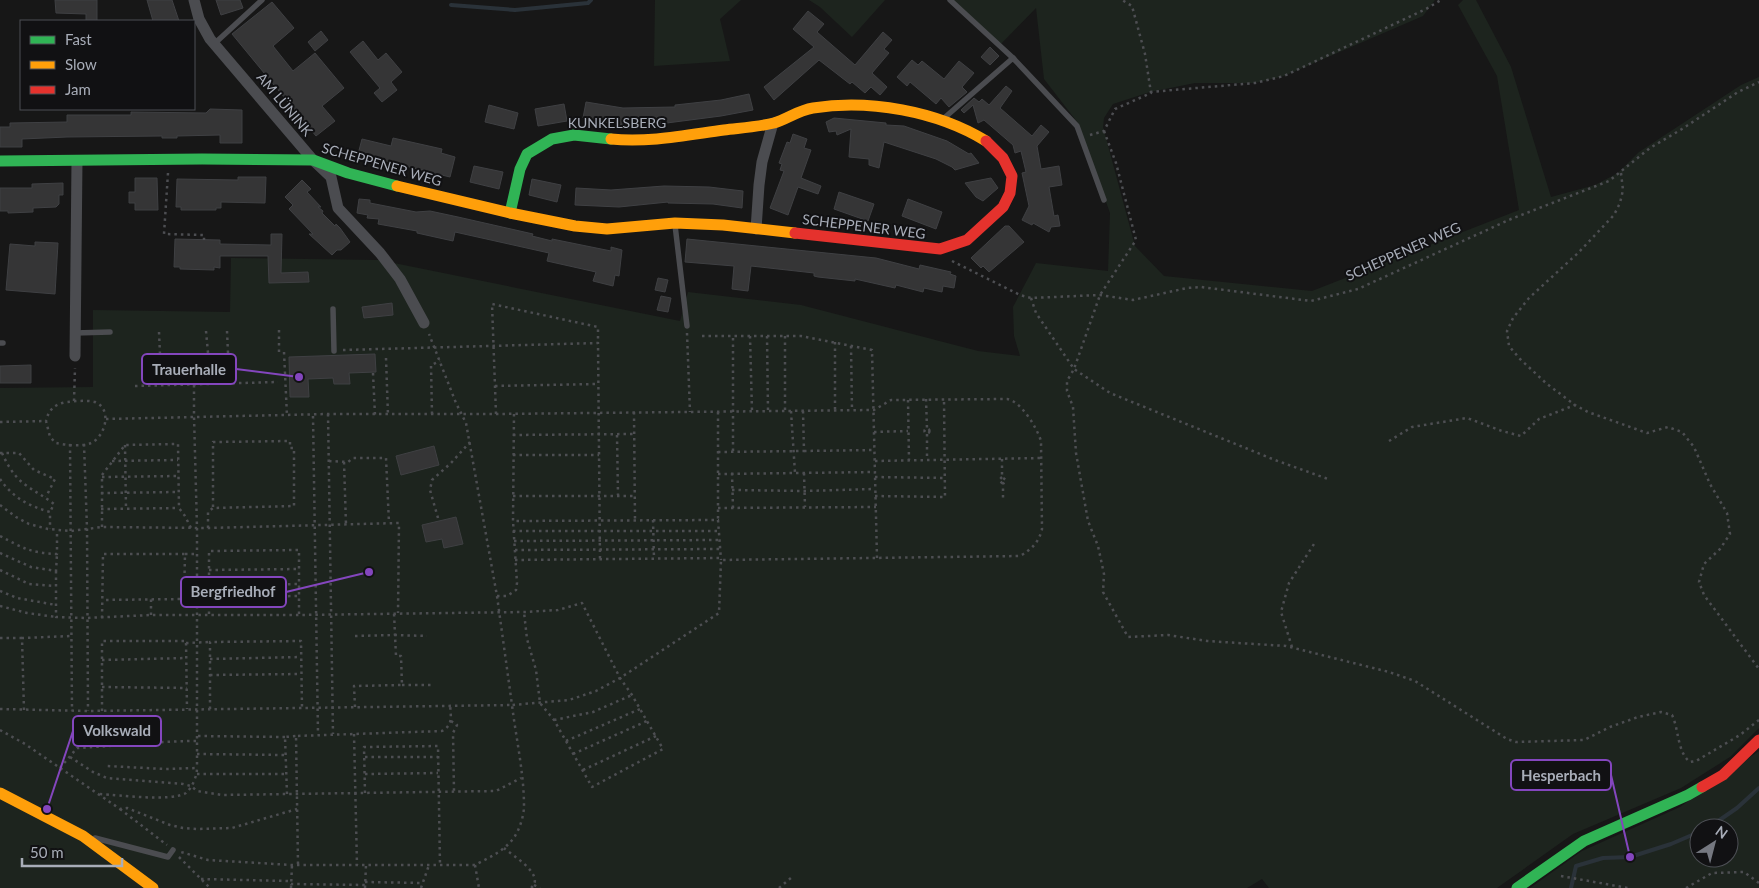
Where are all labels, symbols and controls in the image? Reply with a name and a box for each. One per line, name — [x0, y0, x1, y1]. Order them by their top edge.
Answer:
legend — [20, 20, 195, 110]
text: Fast — [65, 30, 92, 48]
text: Slow — [65, 55, 97, 73]
street label: AM LÜNINK — [253, 69, 317, 140]
text: Jam — [65, 80, 91, 98]
street label: KUNKELSBERG — [568, 114, 666, 131]
street label: SCHEPPENER WEG — [320, 139, 444, 189]
street label: SCHEPPENER WEG — [801, 210, 927, 242]
street label: SCHEPPENER WEG — [1343, 218, 1463, 284]
callout: Trauerhalle — [142, 354, 236, 384]
text: Trauerhalle — [152, 360, 226, 378]
callout: Bergfriedhof — [181, 577, 286, 607]
text: Bergfriedhof — [191, 582, 276, 600]
callout: Volkswald — [73, 716, 161, 746]
text: Volkswald — [82, 721, 151, 739]
callout: Hesperbach — [1511, 760, 1611, 790]
text: Hesperbach — [1521, 766, 1601, 784]
north arrow — [1689, 818, 1739, 868]
text: N — [1713, 822, 1731, 842]
scale bar — [22, 836, 122, 868]
text: 50 m — [30, 843, 64, 861]

